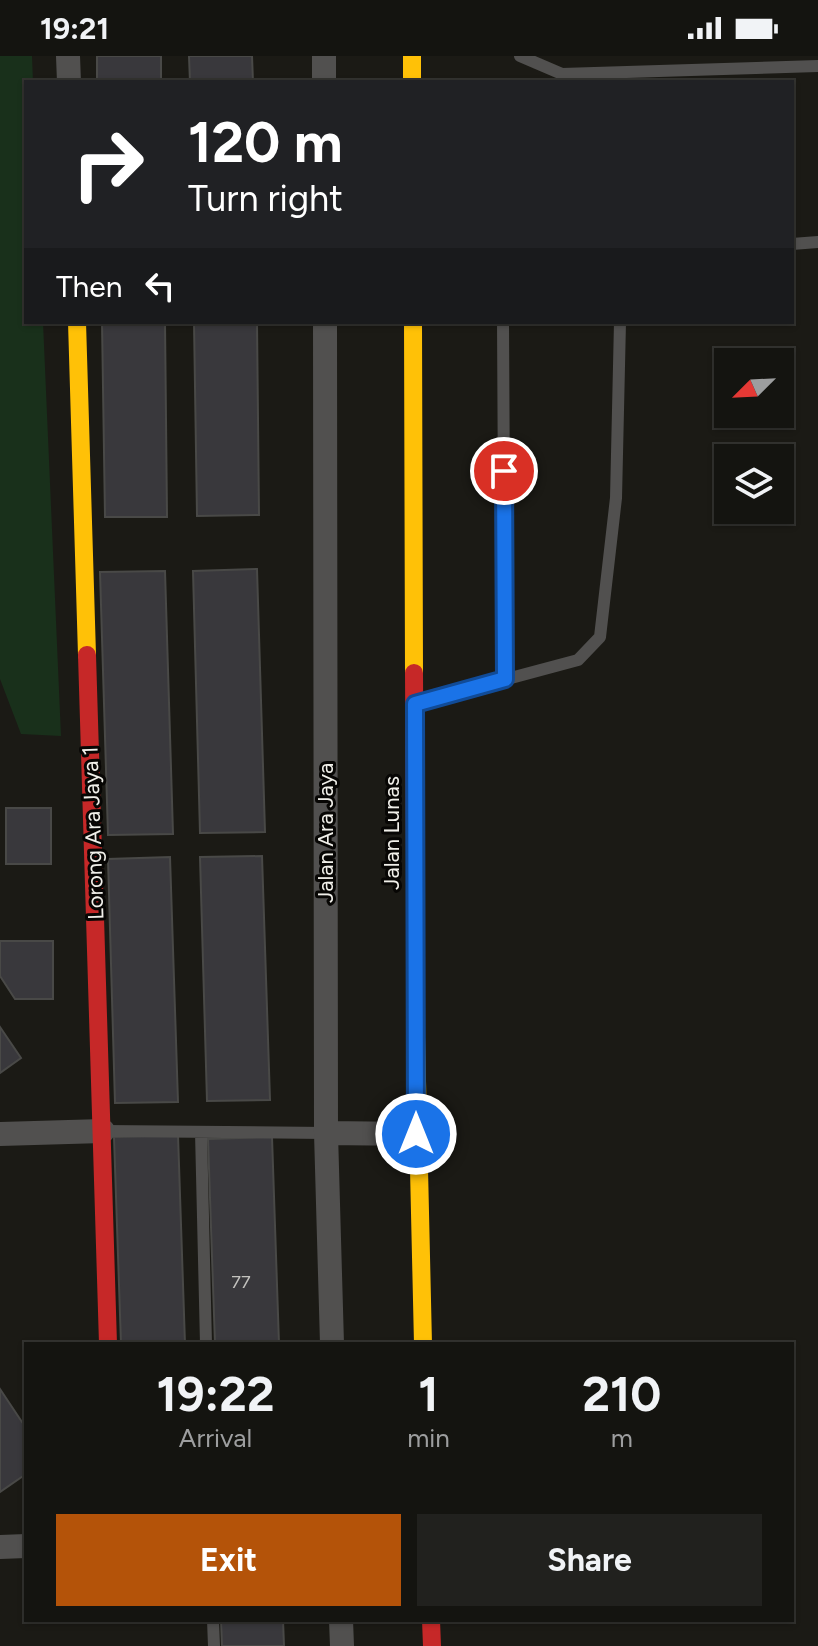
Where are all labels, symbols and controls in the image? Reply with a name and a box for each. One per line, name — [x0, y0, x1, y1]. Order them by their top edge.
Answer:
text: 19:21 — [40, 10, 109, 47]
text: 120 m — [188, 109, 343, 176]
icon: right — [56, 112, 160, 216]
text: Turn right — [188, 177, 343, 220]
icon: left — [138, 264, 182, 308]
text: Then — [56, 268, 122, 305]
north arrow — [714, 348, 794, 428]
map controls — [714, 348, 794, 524]
pin — [470, 437, 538, 505]
button: layers — [714, 444, 794, 524]
icon: arrive — [482, 449, 526, 493]
street label: Lorong Ara Jaya 1 — [76, 746, 110, 920]
street label: Jalan Ara Jaya — [312, 763, 339, 903]
street label: Jalan Lunas — [378, 776, 405, 890]
position arrow — [374, 1092, 458, 1176]
house number: 77 — [231, 1271, 251, 1293]
text: 19:22 — [157, 1365, 275, 1423]
text: 1 — [418, 1365, 439, 1423]
text: 210 — [582, 1365, 661, 1423]
text: Arrival — [179, 1422, 252, 1454]
text: min — [407, 1422, 450, 1454]
text: m — [611, 1422, 633, 1454]
button: Exit — [56, 1514, 401, 1606]
button: Share — [417, 1514, 762, 1606]

